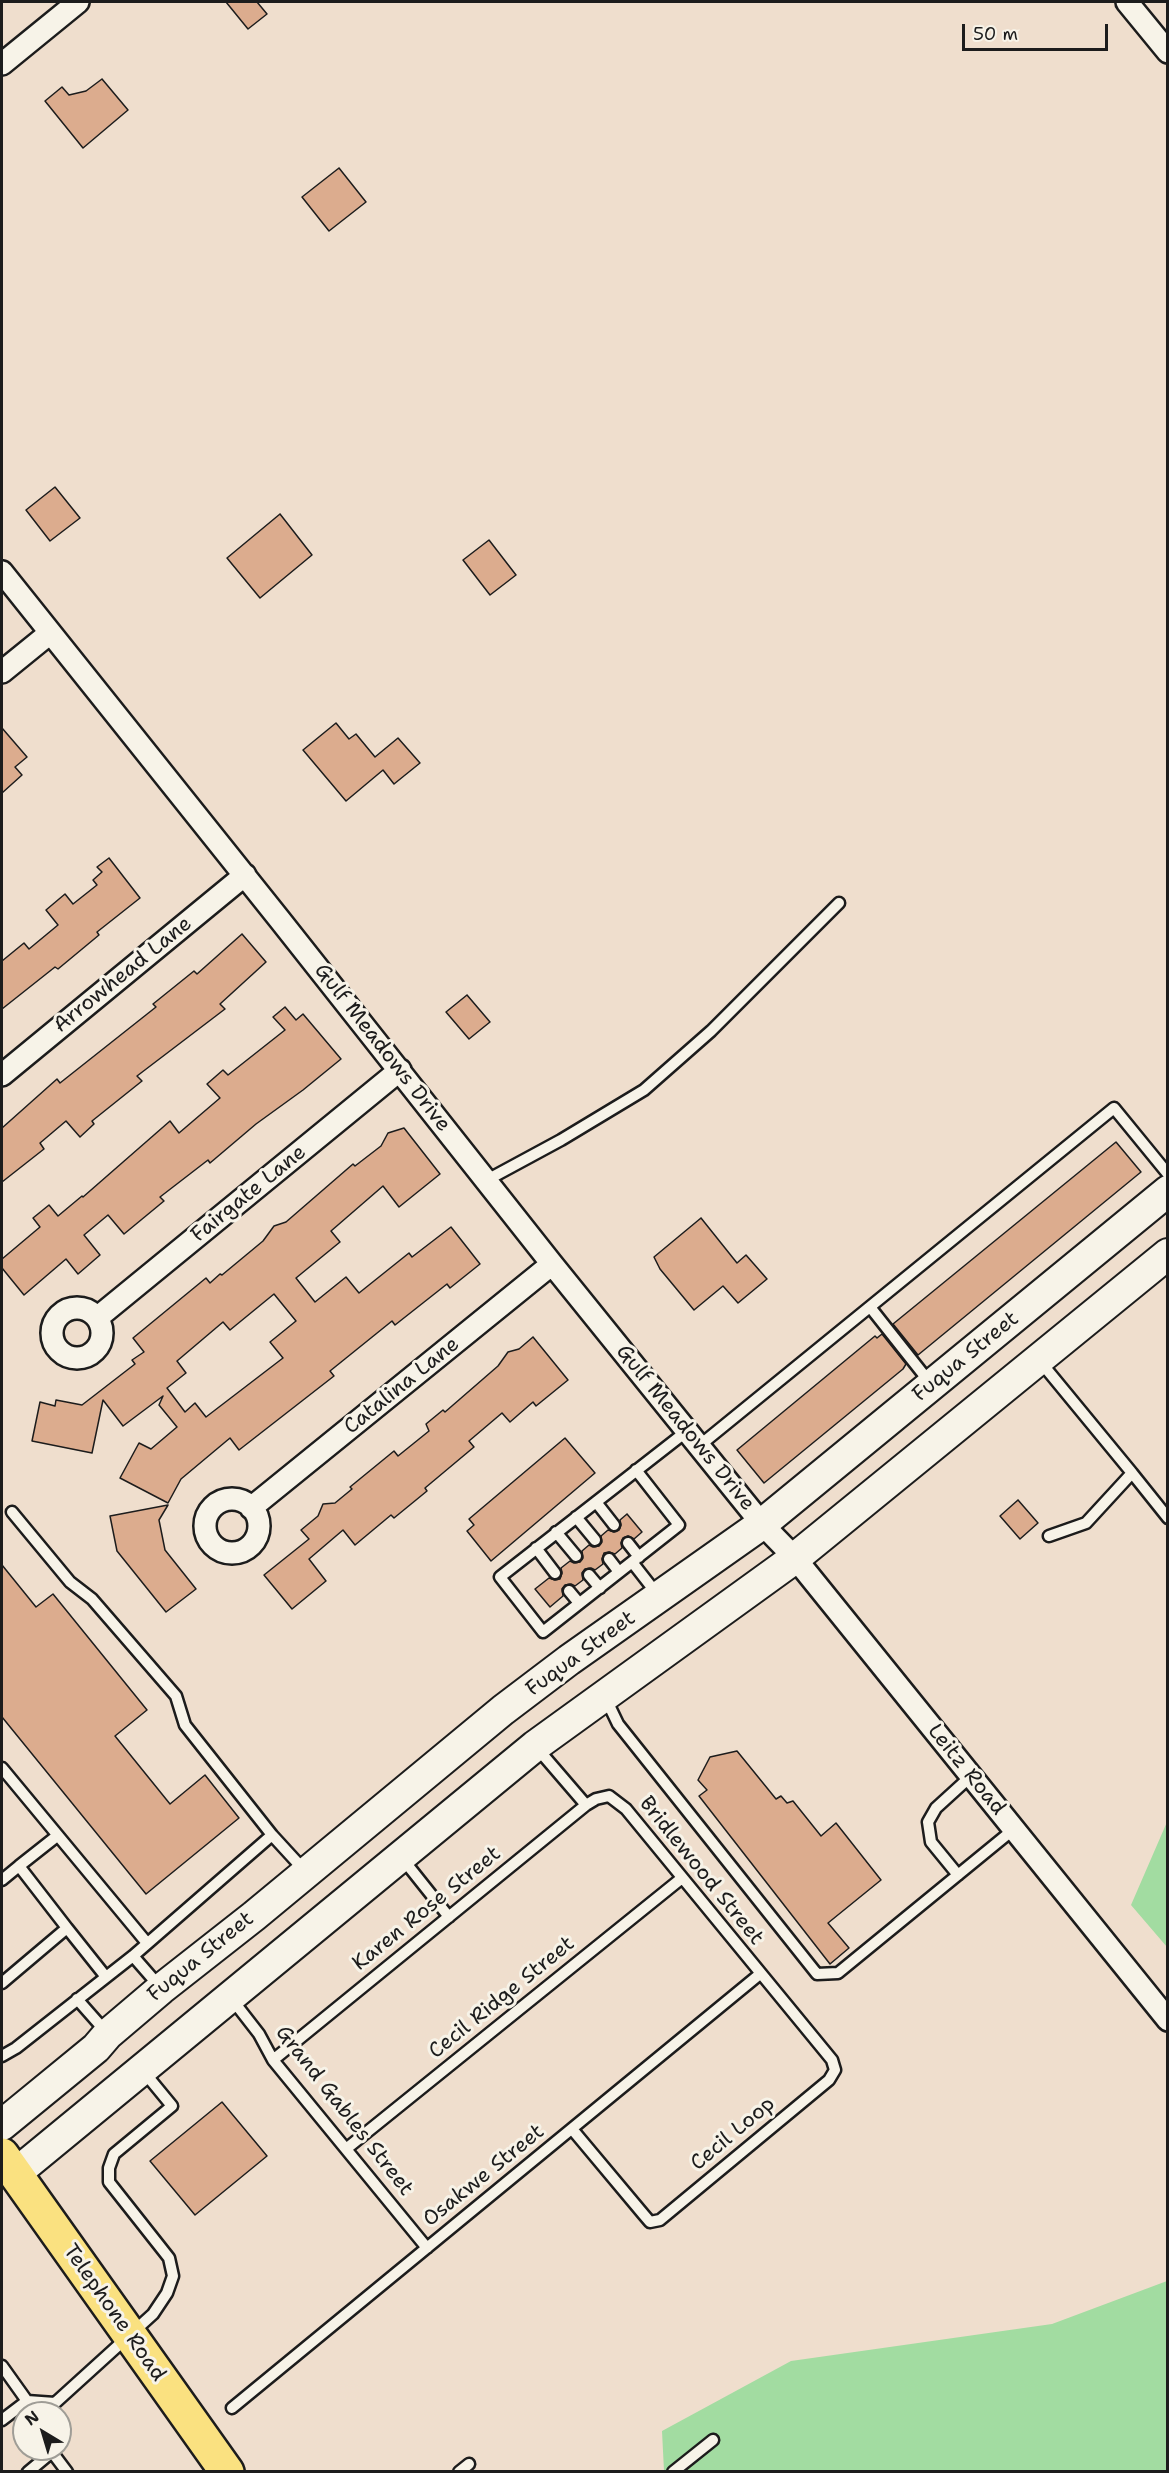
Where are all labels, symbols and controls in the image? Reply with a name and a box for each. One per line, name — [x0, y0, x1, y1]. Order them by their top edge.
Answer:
scale bar — [965, 12, 1110, 50]
text: 50 m — [973, 22, 1018, 46]
street label: Arrowhead Lane — [49, 912, 197, 1038]
street label: Gulf Meadows Drive — [309, 959, 455, 1137]
street label: Fairgate Lane — [186, 1140, 312, 1248]
street label: Fuqua Street — [908, 1307, 1024, 1407]
street label: Catalina Lane — [339, 1332, 465, 1440]
street label: Gulf Meadows Drive — [610, 1340, 760, 1516]
street label: Fuqua Street — [521, 1606, 641, 1702]
street label: Leitz Road — [922, 1719, 1010, 1821]
street label: Bridlewood Street — [633, 1792, 769, 1950]
street label: Karen Rose Street — [348, 1841, 506, 1977]
street label: Fuqua Street — [143, 1907, 259, 2007]
street label: Cecil Ridge Street — [424, 1932, 580, 2064]
street label: Grand Gables Street — [270, 2021, 418, 2201]
street label: Cecil Loop — [686, 2092, 780, 2176]
street label: Osakwe Street — [418, 2119, 550, 2233]
street label: Telephone Road — [57, 2240, 171, 2386]
north arrow — [12, 2401, 72, 2461]
text: N — [20, 2406, 43, 2430]

